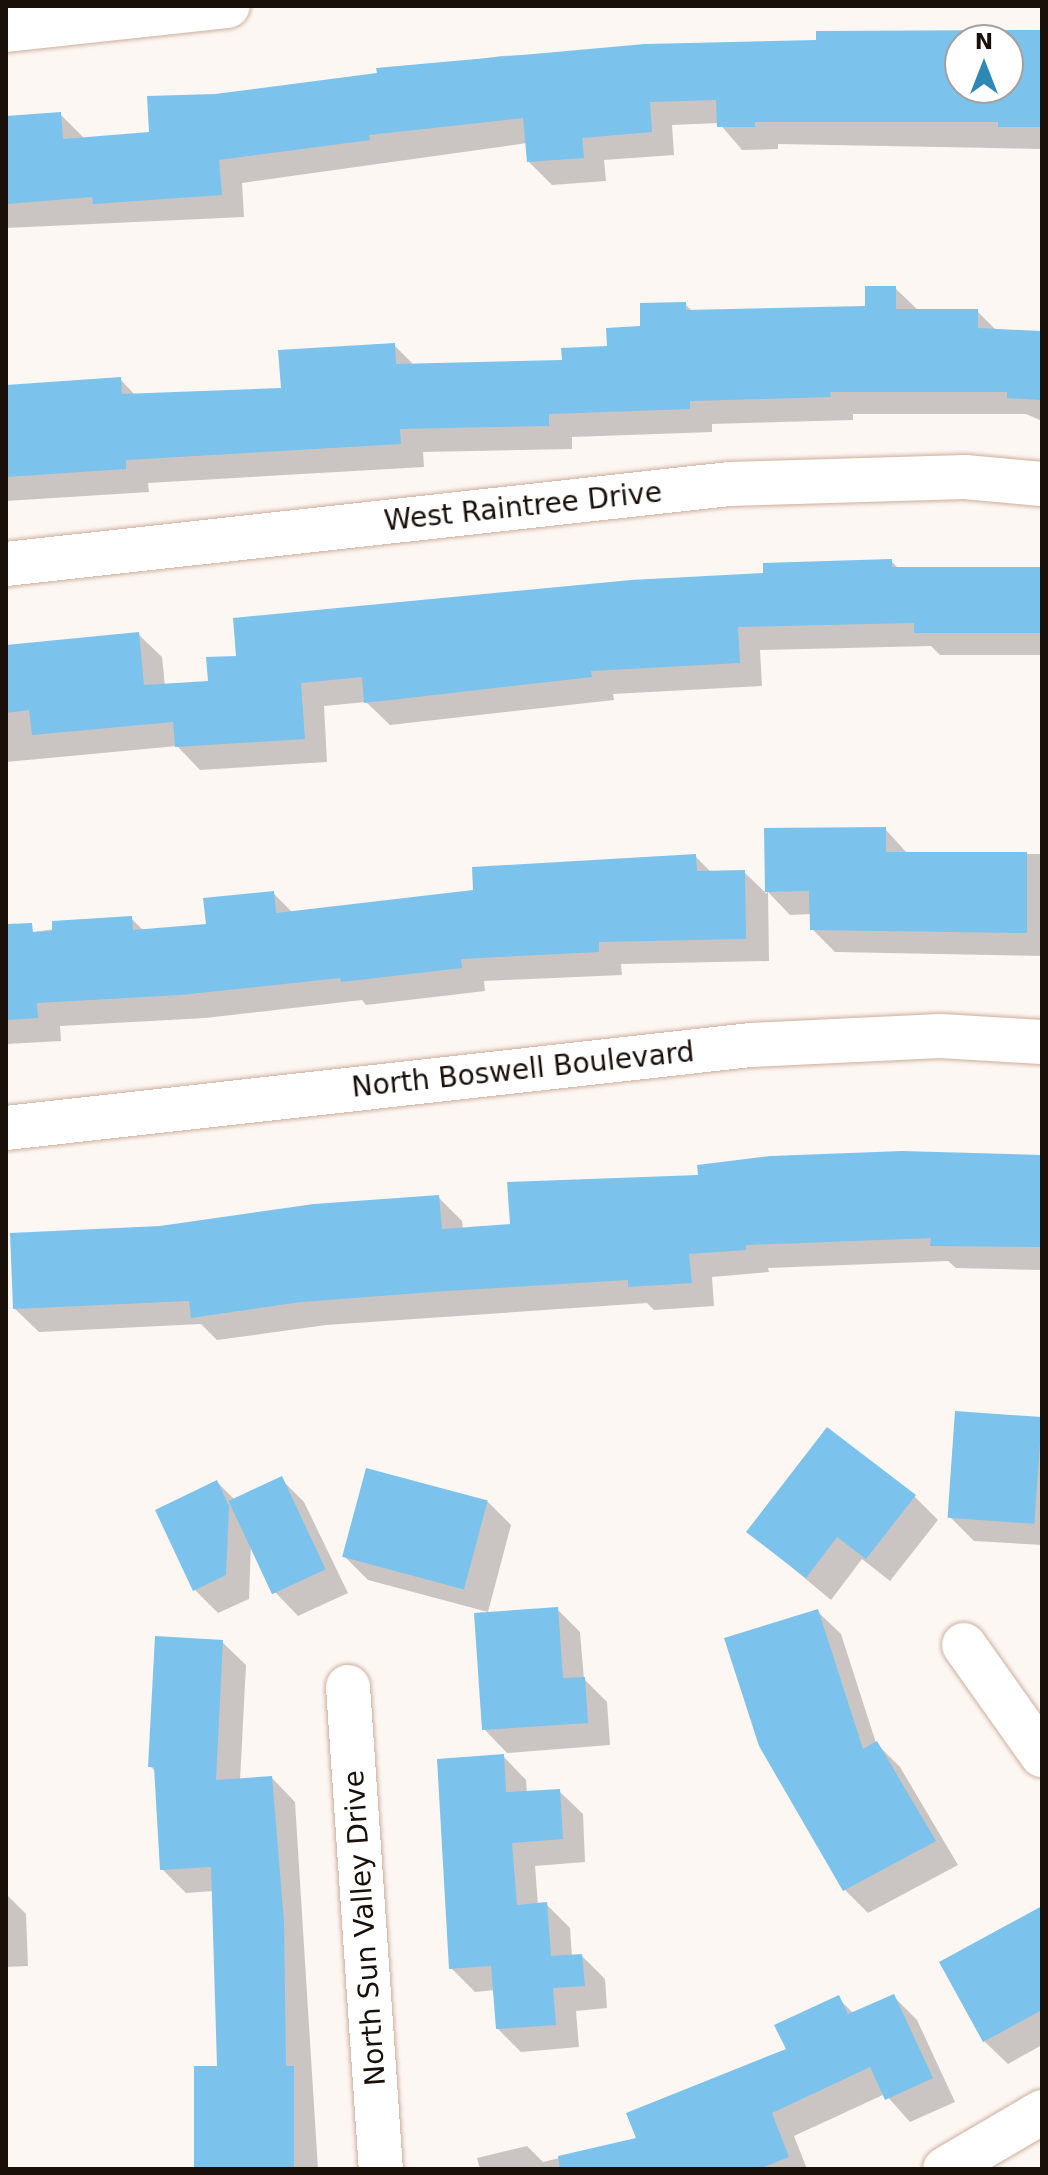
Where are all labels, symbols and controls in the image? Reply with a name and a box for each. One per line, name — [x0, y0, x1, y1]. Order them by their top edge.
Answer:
north arrow — [944, 24, 1024, 104]
text: N — [975, 29, 993, 54]
street label: West Raintree Drive — [382, 476, 664, 538]
street label: North Boswell Boulevard — [350, 1035, 696, 1105]
street label: North Sun Valley Drive — [337, 1769, 393, 2087]

